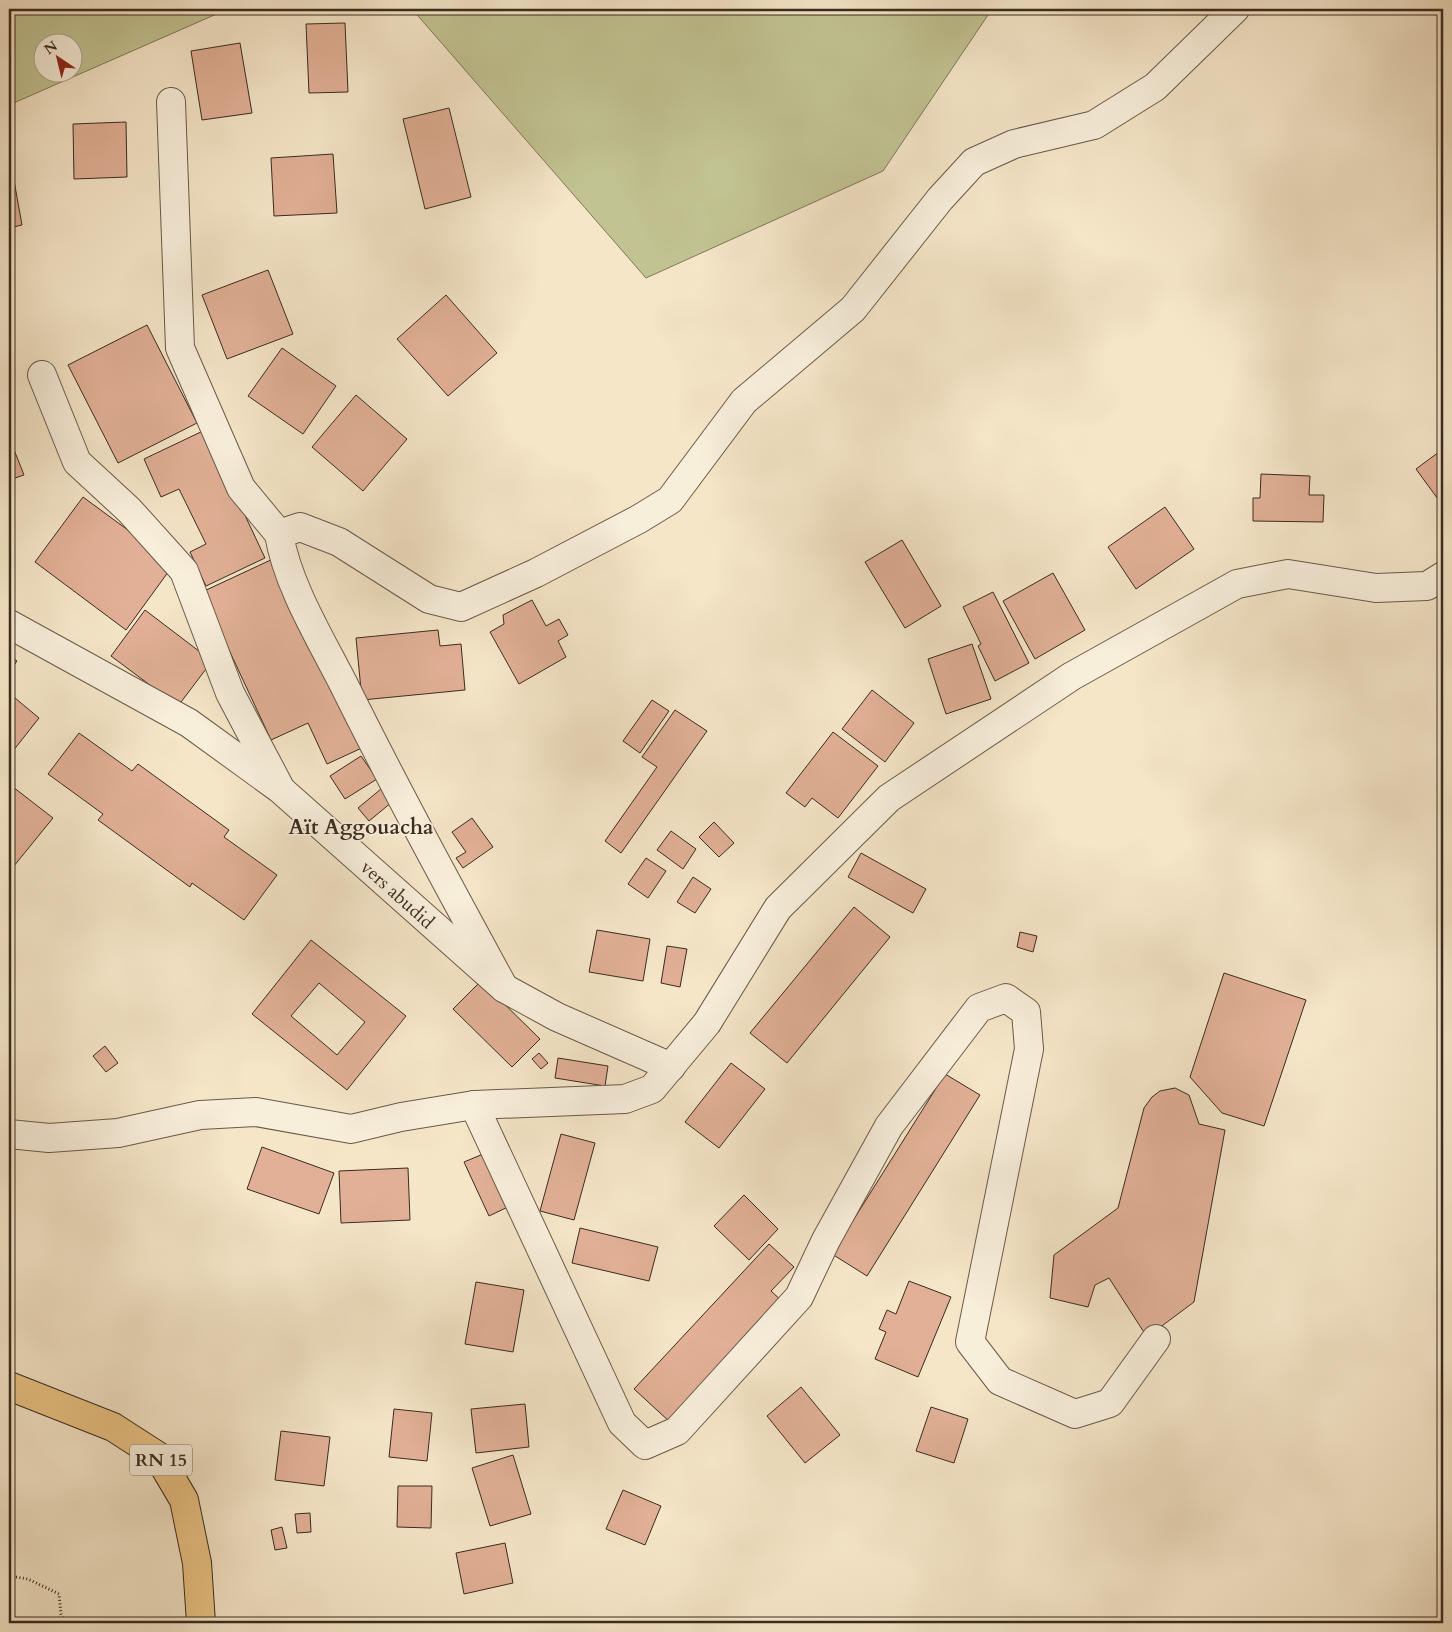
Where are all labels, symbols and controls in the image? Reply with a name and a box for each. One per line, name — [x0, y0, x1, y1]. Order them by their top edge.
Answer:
north arrow — [32, 32, 82, 82]
text: N — [40, 36, 61, 59]
district label: Aït Aggouacha — [288, 813, 434, 842]
street label: vers abudid — [355, 855, 440, 935]
road number: RN 15 — [130, 1444, 192, 1476]

